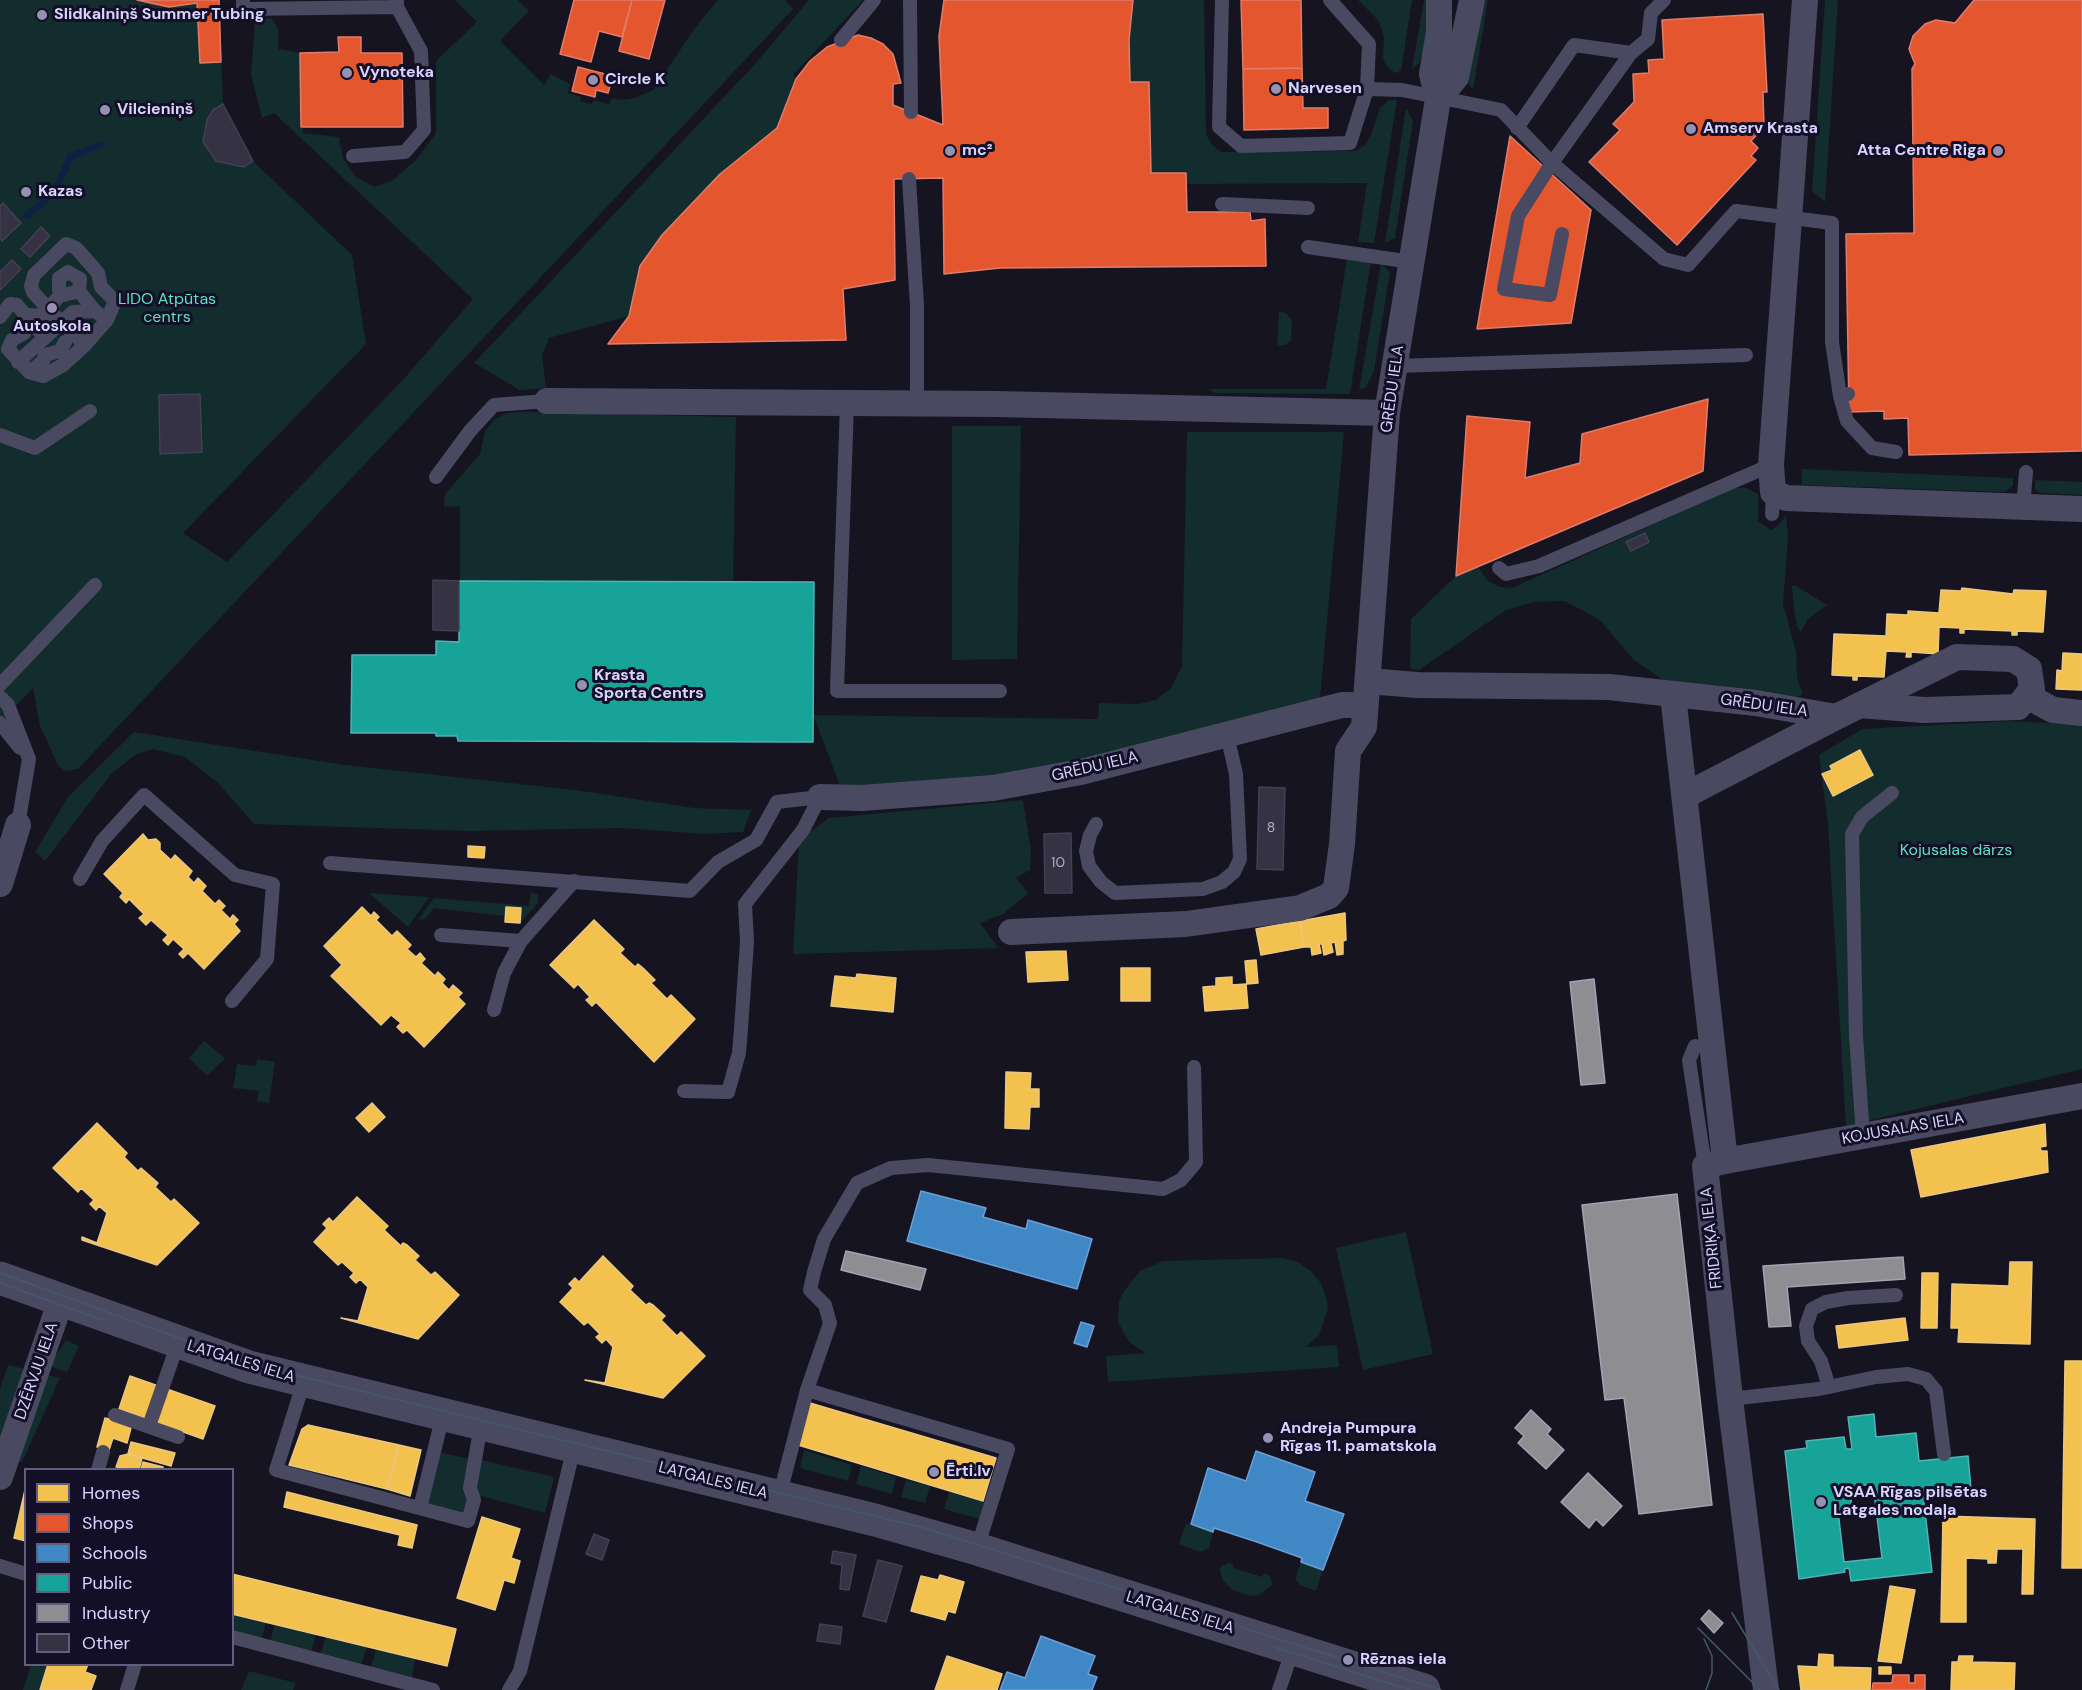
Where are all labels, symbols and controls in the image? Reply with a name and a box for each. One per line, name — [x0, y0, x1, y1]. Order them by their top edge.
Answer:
place label: Slidkalniņš Summer Tubing — [54, 5, 264, 25]
marker: Slidkalniņš Summer Tubing — [35, 8, 49, 22]
place label: Vynoteka — [359, 63, 434, 83]
marker: Vynoteka — [340, 66, 354, 80]
place label: Circle K — [605, 70, 665, 90]
marker: Circle K — [586, 73, 600, 87]
place label: Narvesen — [1288, 79, 1362, 99]
marker: Narvesen — [1269, 82, 1283, 96]
place label: Vilcieniņš — [117, 100, 193, 120]
marker: Vilcieniņš — [98, 103, 112, 117]
place label: Amserv Krasta — [1703, 119, 1818, 139]
marker: Amserv Krasta — [1684, 122, 1698, 136]
place label: mc² — [962, 141, 993, 161]
place label: Atta Centre Riga — [1857, 141, 1986, 161]
marker: mc² — [943, 144, 957, 158]
marker: Atta Centre Riga — [1991, 144, 2005, 158]
place label: Kazas — [38, 182, 83, 202]
marker: Kazas — [19, 185, 33, 199]
park label: LIDO Atpūtas centrs — [118, 290, 216, 328]
marker: Autoskola — [45, 301, 59, 315]
place label: Autoskola — [13, 317, 91, 337]
street label: GRĒDU IELA — [1377, 344, 1409, 434]
place label: Krasta Sporta Centrs — [594, 666, 704, 704]
marker: Krasta Sporta Centrs — [575, 678, 589, 692]
street label: GRĒDU IELA — [1719, 690, 1809, 722]
street label: GRĒDU IELA — [1050, 748, 1140, 786]
house number: 8 — [1267, 820, 1275, 836]
park label: Kojusalas dārzs — [1900, 841, 2012, 861]
house number: 10 — [1051, 855, 1065, 871]
street label: KOJUSALAS IELA — [1840, 1109, 1966, 1149]
street label: FRIDRIĶA IELA — [1697, 1186, 1727, 1290]
street label: DZĒRVJU IELA — [11, 1320, 63, 1422]
street label: LATGALES IELA — [185, 1336, 297, 1388]
place label: Andreja Pumpura Rīgas 11. pamatskola — [1280, 1419, 1437, 1457]
marker: Andreja Pumpura Rīgas 11. pamatskola — [1261, 1431, 1275, 1445]
street label: LATGALES IELA — [656, 1458, 770, 1504]
place label: Ērti.lv — [946, 1462, 991, 1482]
marker: Ērti.lv — [927, 1465, 941, 1479]
legend — [24, 1468, 234, 1666]
text: Homes — [82, 1481, 140, 1505]
place label: VSAA Rīgas pilsētas Latgales nodaļa — [1833, 1483, 1987, 1521]
marker: VSAA Rīgas pilsētas Latgales nodaļa — [1814, 1495, 1828, 1509]
text: Shops — [82, 1511, 134, 1535]
text: Schools — [82, 1541, 147, 1565]
text: Public — [82, 1571, 133, 1595]
street label: LATGALES IELA — [1124, 1587, 1236, 1639]
text: Industry — [82, 1601, 151, 1625]
text: Other — [82, 1631, 130, 1655]
place label: Rēznas iela — [1360, 1650, 1446, 1670]
marker: Rēznas iela — [1341, 1653, 1355, 1667]

